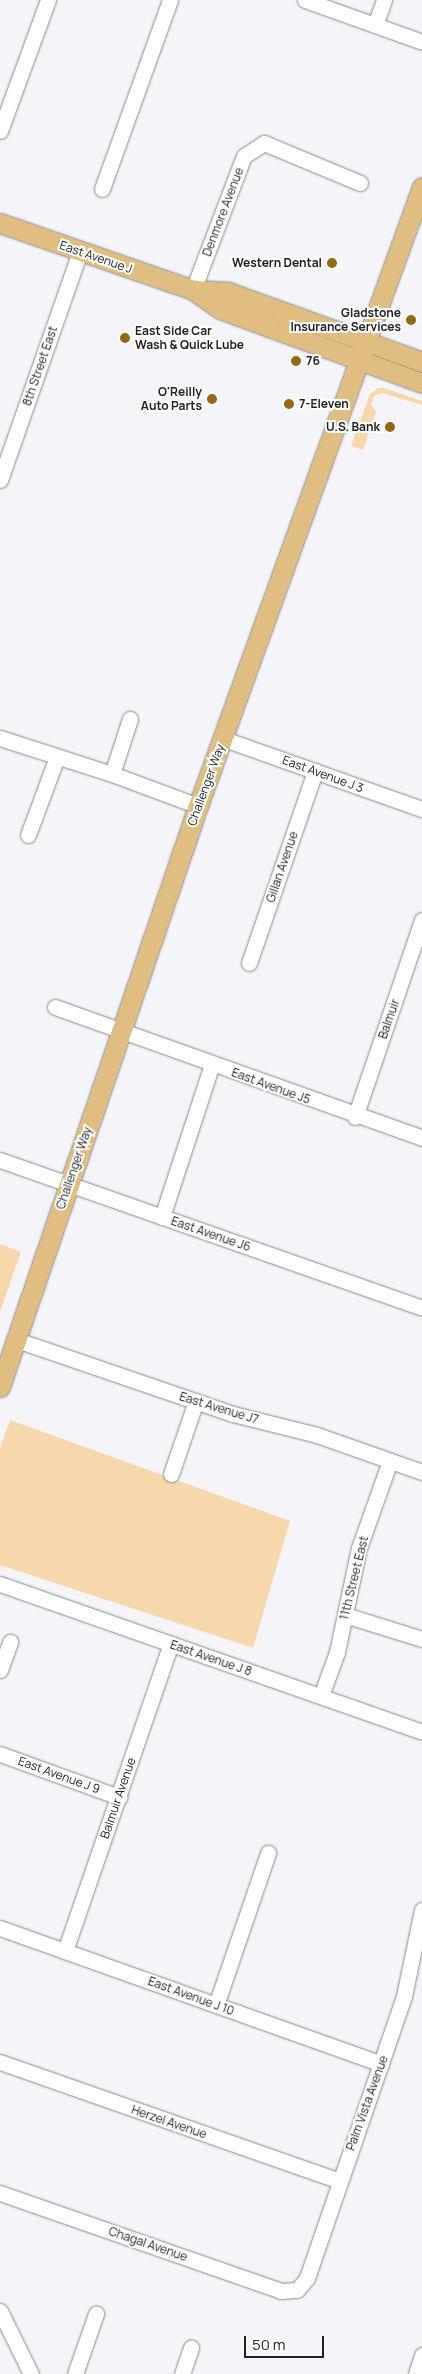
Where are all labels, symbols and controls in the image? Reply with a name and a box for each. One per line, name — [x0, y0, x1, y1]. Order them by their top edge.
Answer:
street label: Denmore Avenue — [199, 166, 247, 258]
street label: East Avenue J — [58, 238, 134, 276]
place label: Western Dental — [232, 256, 322, 270]
marker: Western Dental — [326, 257, 338, 269]
place label: Gladstone Insurance Services — [290, 306, 401, 334]
marker: Gladstone Insurance Services — [405, 314, 417, 326]
street label: 8th Street East — [20, 324, 60, 408]
place label: East Side Car Wash & Quick Lube — [135, 324, 244, 352]
marker: East Side Car Wash & Quick Lube — [119, 332, 131, 344]
place label: 76 — [306, 354, 320, 368]
marker: 76 — [290, 355, 302, 367]
place label: O'Reilly Auto Parts — [141, 385, 202, 413]
marker: O'Reilly Auto Parts — [206, 393, 218, 405]
place label: 7-Eleven — [299, 397, 349, 411]
marker: 7-Eleven — [283, 398, 295, 410]
place label: U.S. Bank — [326, 420, 380, 434]
marker: U.S. Bank — [384, 421, 396, 433]
street label: Challenger Way — [185, 742, 227, 828]
street label: East Avenue J 3 — [281, 753, 365, 795]
street label: Gillan Avenue — [263, 830, 301, 904]
street label: Balmuir — [375, 997, 403, 1041]
street label: East Avenue J5 — [230, 1065, 312, 1107]
street label: Challenger Way — [53, 1125, 95, 1211]
street label: East Avenue J6 — [169, 1214, 253, 1254]
street label: East Avenue J7 — [178, 1389, 260, 1427]
street label: 11th Street East — [337, 1535, 371, 1621]
street label: East Avenue J 8 — [168, 1637, 254, 1679]
street label: East Avenue J 9 — [16, 1754, 102, 1796]
street label: Balmuir Avenue — [97, 1756, 139, 1840]
street label: East Avenue J 10 — [146, 1974, 236, 2018]
street label: Palm Vista Avenue — [343, 2054, 391, 2152]
street label: Herzel Avenue — [129, 2102, 209, 2142]
street label: Chagal Avenue — [107, 2224, 189, 2264]
scale bar — [247, 2326, 327, 2358]
text: 50 m — [252, 2334, 286, 2355]

